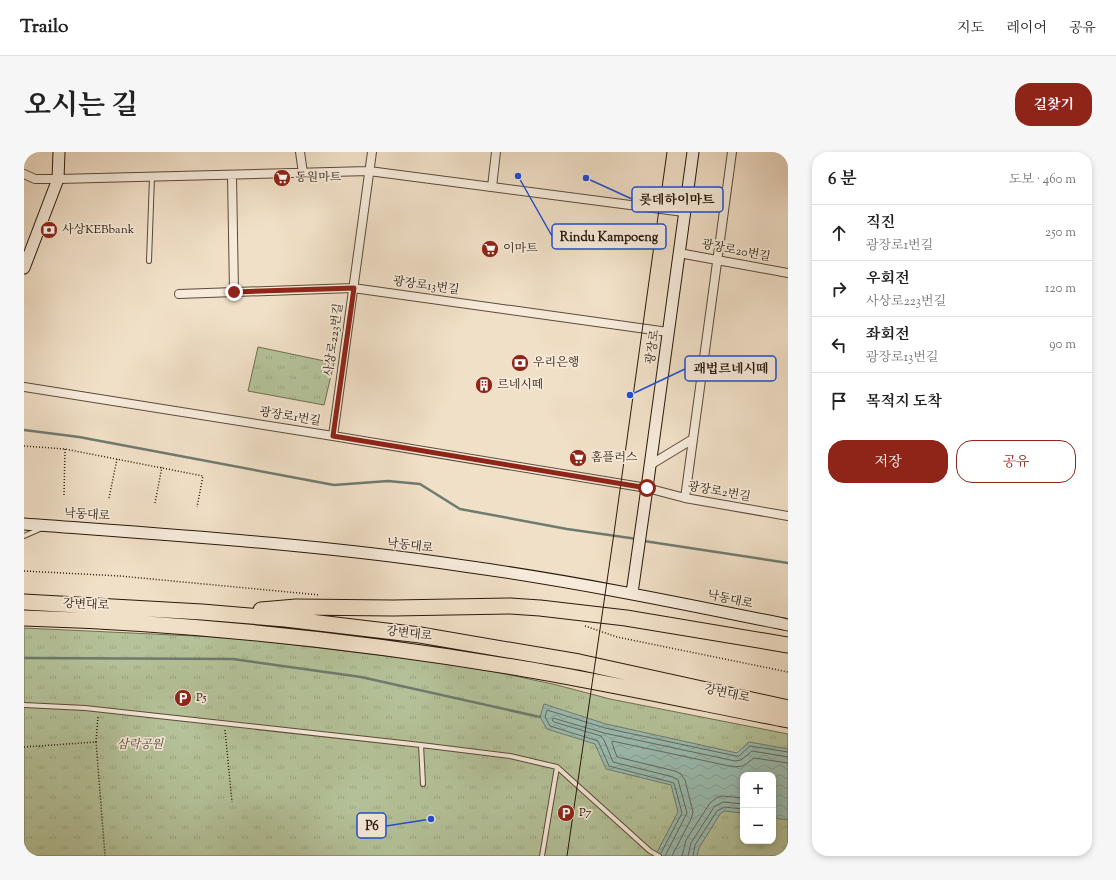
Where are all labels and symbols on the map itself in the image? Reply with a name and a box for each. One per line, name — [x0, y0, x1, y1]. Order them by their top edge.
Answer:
supermarket icon: 동원마트 — [272, 168, 292, 188]
place label: 동원마트 — [295, 169, 342, 187]
callout: 롯데하이마트 — [632, 187, 723, 212]
text: 롯데하이마트 — [639, 192, 715, 210]
bank icon: 사상KEBbank — [39, 220, 59, 240]
place label: 사상KEBbank — [62, 221, 135, 239]
callout: Rindu Kampoeng — [552, 224, 666, 249]
text: Rindu Kampoeng — [560, 229, 659, 247]
street label: 광장로20번길 — [700, 235, 772, 267]
supermarket icon: 이마트 — [480, 239, 500, 259]
place label: 이마트 — [503, 240, 538, 258]
street label: 광장로13번길 — [392, 272, 460, 300]
route end — [225, 283, 243, 301]
street label: 사상로223번길 — [320, 302, 348, 378]
street label: 광장로 — [642, 328, 664, 365]
bank icon: 우리은행 — [510, 353, 530, 373]
place label: 우리은행 — [533, 354, 579, 372]
callout: 괘법르네시떼 — [685, 356, 776, 381]
text: 괘법르네시떼 — [693, 361, 769, 379]
building icon: 르네시떼 — [474, 375, 494, 395]
place label: 르네시떼 — [497, 376, 543, 394]
street label: 광장로1번길 — [258, 403, 322, 431]
supermarket icon: 홈플러스 — [568, 448, 588, 468]
place label: 홈플러스 — [591, 449, 638, 467]
street label: 광장로2번길 — [686, 478, 752, 506]
route start — [638, 479, 656, 497]
street label: 낙동대로 — [63, 504, 111, 526]
street label: 낙동대로 — [386, 534, 435, 558]
street label: 낙동대로 — [705, 586, 755, 614]
street label: 강변대로 — [62, 595, 110, 615]
street label: 강변대로 — [385, 622, 434, 646]
street label: 강변대로 — [702, 680, 752, 708]
parking icon: P5 — [173, 688, 193, 708]
place label: P5 — [196, 689, 207, 707]
park label: 삼락공원 — [117, 736, 165, 754]
parking icon: P7 — [556, 803, 576, 823]
place label: P7 — [579, 804, 592, 822]
callout: P6 — [357, 813, 386, 838]
text: P6 — [365, 818, 379, 836]

